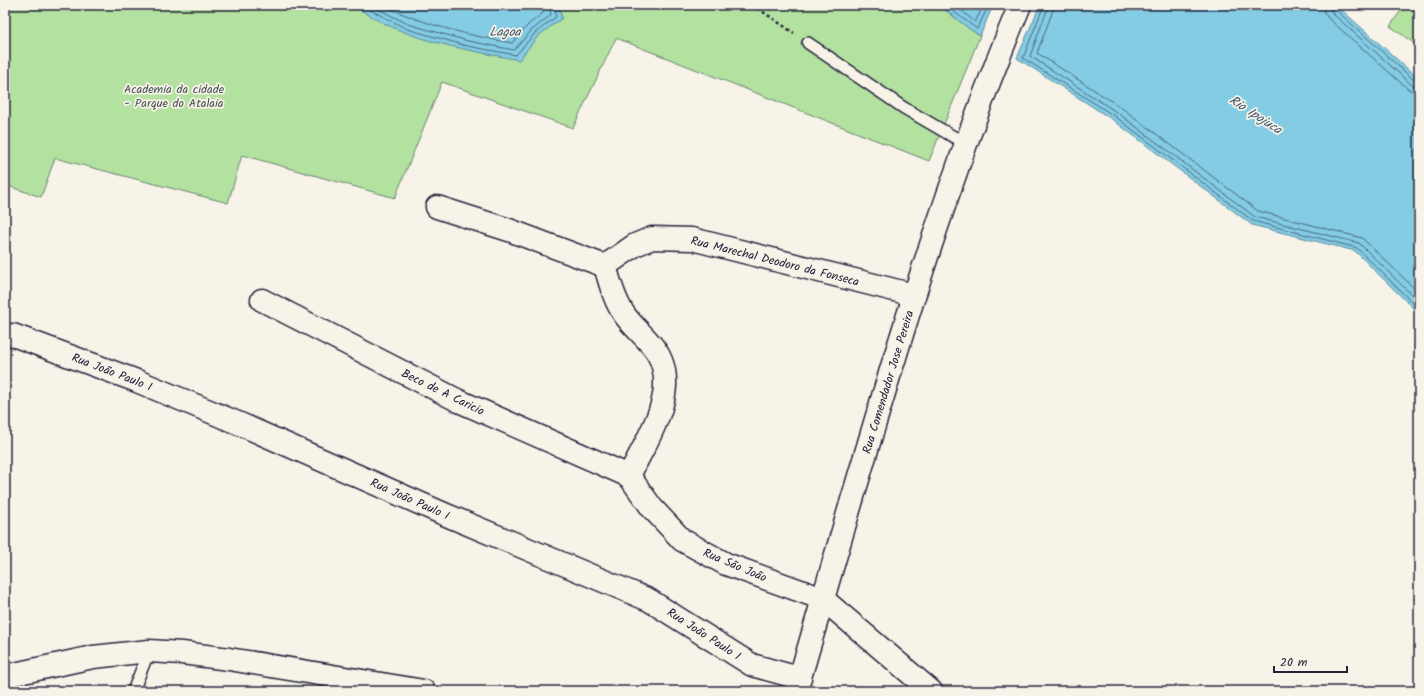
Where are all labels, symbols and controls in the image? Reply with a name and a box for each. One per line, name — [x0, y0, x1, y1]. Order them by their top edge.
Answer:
water label: Lagoa — [489, 22, 522, 43]
park label: Academia da cidade - Parque do Atalaia — [124, 80, 225, 113]
water label: Rio Ipojuca — [1225, 90, 1287, 141]
street label: Rua Marechal Deodoro da Fonseca — [689, 231, 862, 292]
street label: Rua Comendador Jose Pereira — [858, 308, 919, 456]
street label: Rua João Paulo I — [69, 348, 155, 397]
street label: Beco de A Caricio — [398, 364, 487, 421]
street label: Rua João Paulo I — [367, 473, 453, 526]
street label: Rua São João — [700, 543, 770, 587]
street label: Rua João Paulo I — [663, 603, 745, 666]
scale bar — [1274, 648, 1347, 674]
text: 20 m — [1280, 653, 1308, 672]

